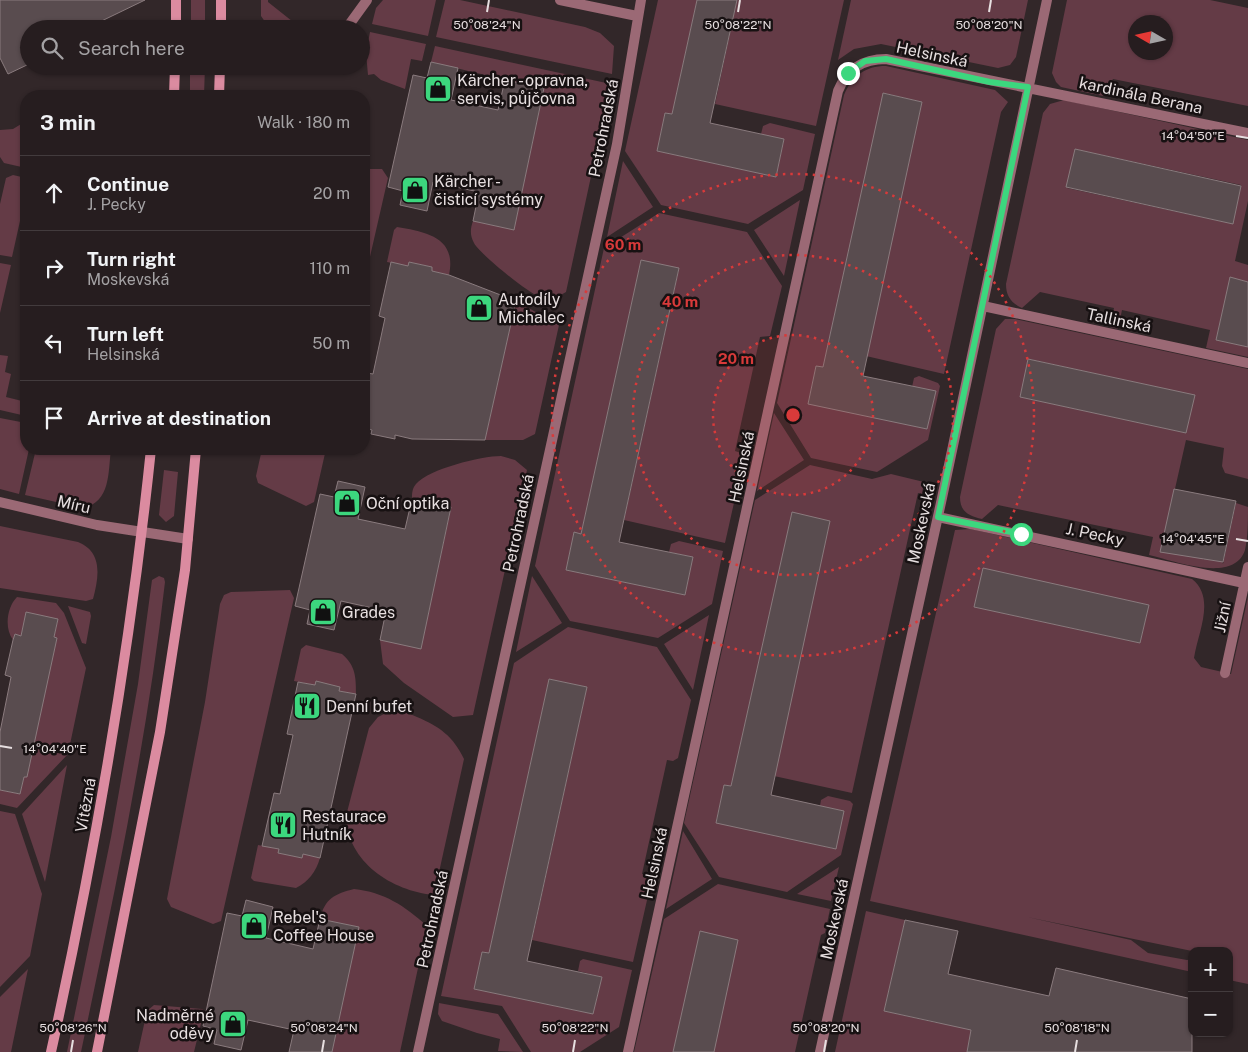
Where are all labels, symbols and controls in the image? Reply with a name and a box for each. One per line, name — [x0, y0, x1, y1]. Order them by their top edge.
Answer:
north arrow — [1128, 15, 1173, 60]
text: 50°08'24"N — [453, 18, 521, 32]
text: 50°08'22"N — [704, 18, 772, 32]
text: 50°08'20"N — [955, 18, 1023, 32]
search box — [20, 20, 370, 75]
icon: search — [38, 34, 66, 62]
text: Search here — [78, 37, 185, 59]
street label: Helsinská — [894, 38, 970, 71]
route end — [837, 62, 860, 85]
place label: Kärcher - opravna, servis, půjčovna — [457, 71, 588, 108]
street label: kardinála Berana — [1077, 73, 1204, 118]
shop icon: Kärcher - opravna, servis, půjčovna — [423, 74, 453, 104]
street label: Petrohradská — [585, 77, 622, 179]
text: 3 min — [40, 110, 96, 135]
text: Walk · 180 m — [257, 113, 350, 132]
text: 14°04'50"E — [1161, 129, 1225, 143]
place label: Kärcher - čisticí systémy — [434, 172, 543, 209]
text: Continue — [87, 173, 169, 195]
shop icon: Kärcher - čisticí systémy — [400, 175, 430, 205]
icon: ahead — [40, 179, 68, 207]
text: 20 m — [313, 184, 350, 203]
text: J. Pecky — [87, 195, 146, 214]
text: 60 m — [605, 236, 641, 253]
text: Turn right — [87, 248, 176, 270]
icon: right — [40, 254, 68, 282]
text: 110 m — [309, 259, 350, 278]
text: Moskevská — [87, 270, 169, 289]
place label: Autodíly Michalec — [498, 290, 565, 327]
shop icon: Autodíly Michalec — [464, 293, 494, 323]
text: 40 m — [662, 293, 698, 310]
street label: Tallinská — [1085, 304, 1153, 337]
text: Turn left — [87, 323, 164, 345]
icon: left — [40, 329, 68, 357]
text: 50 m — [312, 334, 350, 353]
text: Helsinská — [87, 345, 160, 364]
text: 20 m — [718, 350, 754, 367]
icon: arrive — [40, 404, 68, 432]
centre of rings — [784, 406, 802, 424]
text: Arrive at destination — [87, 407, 271, 429]
street label: Helsinská — [725, 429, 758, 505]
street label: Petrohradská — [499, 472, 538, 574]
street label: Moskevská — [904, 481, 939, 565]
shop icon: Oční optika — [332, 488, 362, 518]
street label: Míru — [55, 491, 92, 518]
place label: Oční optika — [366, 494, 449, 513]
street label: J. Pecky — [1064, 519, 1126, 550]
route start — [1010, 523, 1033, 546]
text: 14°04'45"E — [1161, 532, 1225, 546]
shop icon: Grades — [308, 597, 338, 627]
street label: Jižní — [1210, 599, 1235, 634]
place label: Grades — [342, 603, 395, 622]
restaurant icon: Denní bufet — [292, 691, 322, 721]
place label: Denní bufet — [326, 697, 412, 716]
text: 14°04'40"E — [23, 742, 87, 756]
street label: Vítězná — [71, 776, 100, 834]
place label: Restaurace Hutník — [302, 807, 386, 844]
restaurant icon: Restaurace Hutník — [268, 810, 298, 840]
street label: Helsinská — [638, 825, 671, 901]
street label: Petrohradská — [413, 868, 452, 970]
street label: Moskevská — [817, 877, 852, 961]
place label: Rebel's Coffee House — [273, 908, 374, 945]
shop icon: Rebel's Coffee House — [239, 911, 269, 941]
map controls — [1188, 947, 1233, 1037]
button: + — [1188, 947, 1233, 992]
button: − — [1188, 992, 1233, 1037]
place label: Nadměrné oděvy — [136, 1006, 214, 1043]
shop icon: Nadměrné oděvy — [218, 1009, 248, 1039]
text: 50°08'26"N — [39, 1021, 107, 1035]
text: 50°08'24"N — [290, 1021, 358, 1035]
text: 50°08'22"N — [541, 1021, 609, 1035]
text: 50°08'20"N — [792, 1021, 860, 1035]
text: 50°08'18"N — [1044, 1021, 1110, 1035]

